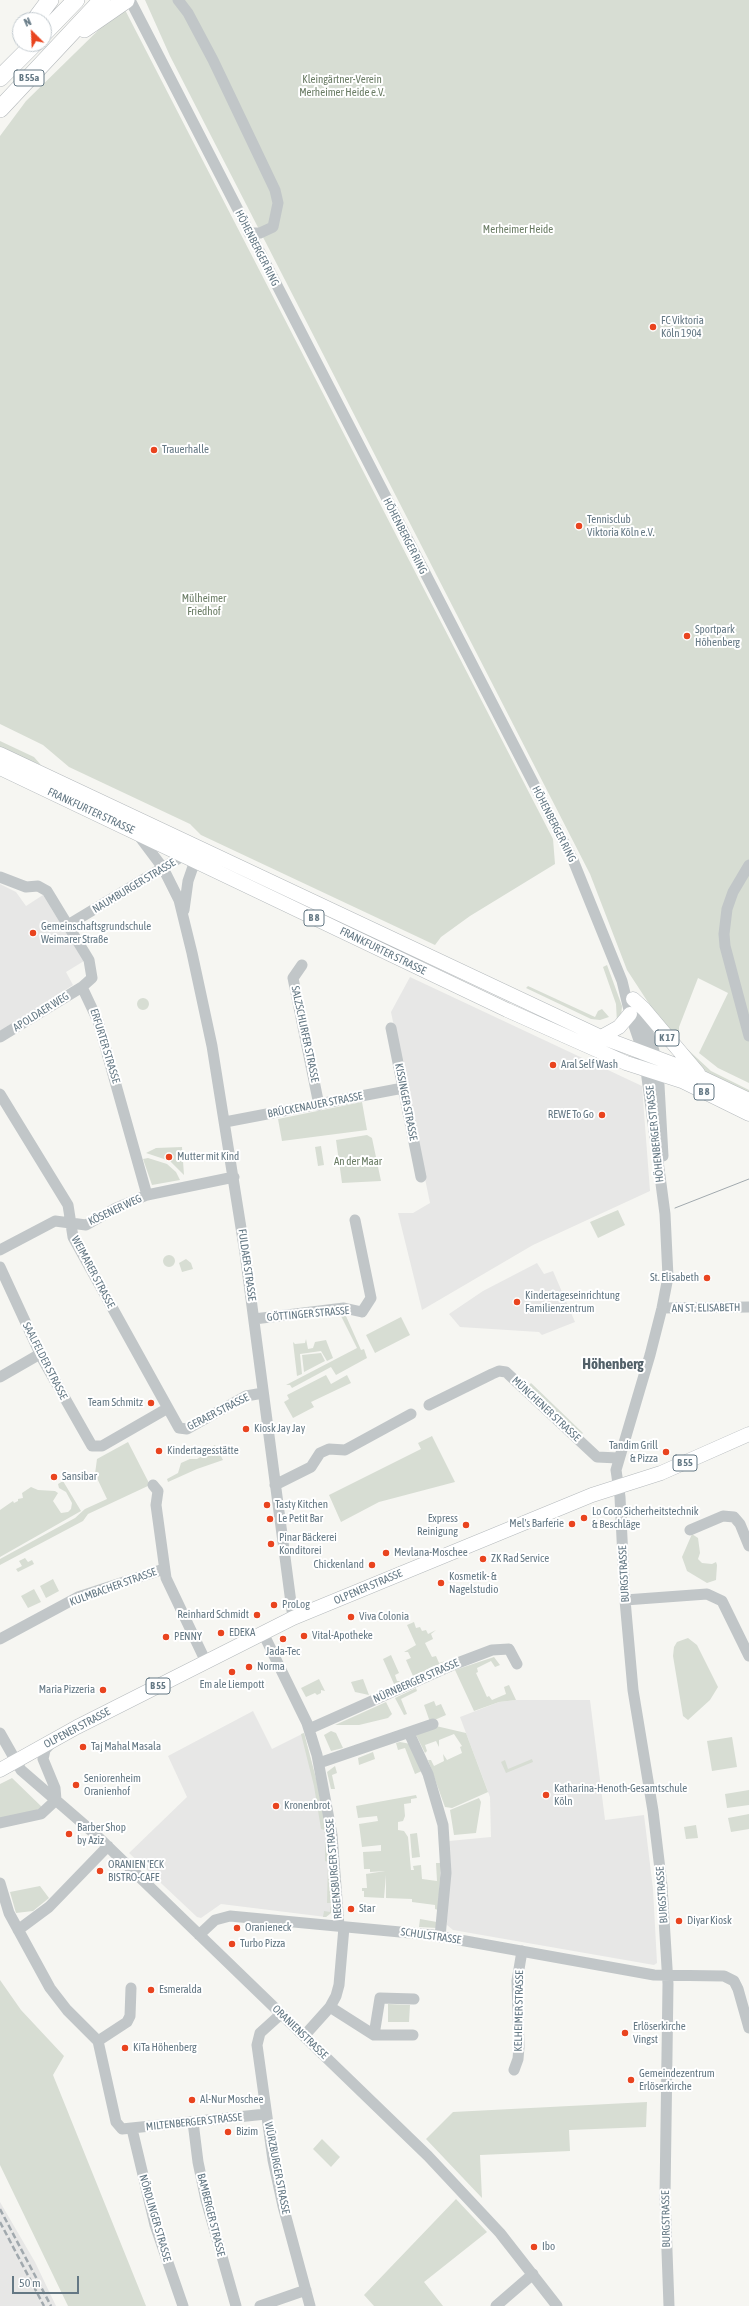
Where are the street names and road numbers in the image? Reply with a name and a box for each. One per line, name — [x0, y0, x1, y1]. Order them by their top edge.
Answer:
road number: B 55a — [14, 70, 44, 86]
street label: HÖHENBERGER RING — [232, 208, 282, 288]
street label: HÖHENBERGER RING — [380, 496, 430, 576]
street label: HÖHENBERGER RING — [529, 784, 579, 864]
street label: FRANKFURTER STRASSE — [45, 785, 137, 837]
street label: NAUMBURGER STRASSE — [90, 856, 178, 916]
road number: B 8 — [304, 910, 324, 926]
street label: FRANKFURTER STRASSE — [338, 924, 428, 978]
street label: SALZSCHLIRFER STRASSE — [288, 985, 322, 1083]
street label: APOLDAER WEG — [11, 990, 71, 1034]
street label: ERFURTER STRASSE — [87, 1007, 123, 1085]
road number: K 17 — [655, 1030, 679, 1046]
street label: KISSINGER STRASSE — [392, 1062, 420, 1142]
road number: B 8 — [694, 1084, 714, 1100]
street label: HÖHENBERGER STRASSE — [643, 1085, 667, 1183]
street label: BRÜCKENAUER STRASSE — [266, 1089, 364, 1121]
street label: KÖSENER WEG — [86, 1192, 144, 1228]
street label: FULDAER STRASSE — [235, 1228, 259, 1302]
street label: WEIMARER STRASSE — [68, 1234, 118, 1310]
street label: AN ST. ELISABETH — [672, 1301, 740, 1315]
street label: GÖTTINGER STRASSE — [266, 1304, 350, 1324]
street label: SAALFELDER STRASSE — [20, 1320, 70, 1402]
street label: MÜNCHENER STRASSE — [509, 1374, 583, 1444]
street label: GERAER STRASSE — [185, 1391, 251, 1433]
road number: B 55 — [673, 1455, 697, 1471]
street label: BURGSTRASSE — [616, 1545, 632, 1603]
street label: KULMBACHER STRASSE — [68, 1565, 158, 1609]
street label: OLPENER STRASSE — [332, 1567, 404, 1607]
street label: NÜRNBERGER STRASSE — [371, 1656, 461, 1706]
road number: B 55 — [146, 1678, 170, 1694]
street label: OLPENER STRASSE — [42, 1705, 112, 1751]
street label: REGENSBURGER STRASSE — [323, 1818, 345, 1920]
street label: BURGSTRASSE — [653, 1866, 671, 1924]
street label: SCHULSTRASSE — [400, 1925, 462, 1947]
street label: KELHEIMER STRASSE — [512, 1970, 526, 2052]
street label: ORANIENSTRASSE — [270, 2002, 330, 2062]
street label: MILTENBERGER STRASSE — [145, 2110, 243, 2134]
street label: WÜRZBURGER STRASSE — [262, 2121, 292, 2215]
street label: BAMBERGER STRASSE — [194, 2172, 228, 2258]
street label: NÖRDLINGER STRASSE — [136, 2173, 174, 2263]
street label: BURGSTRASSE — [659, 2190, 673, 2248]

